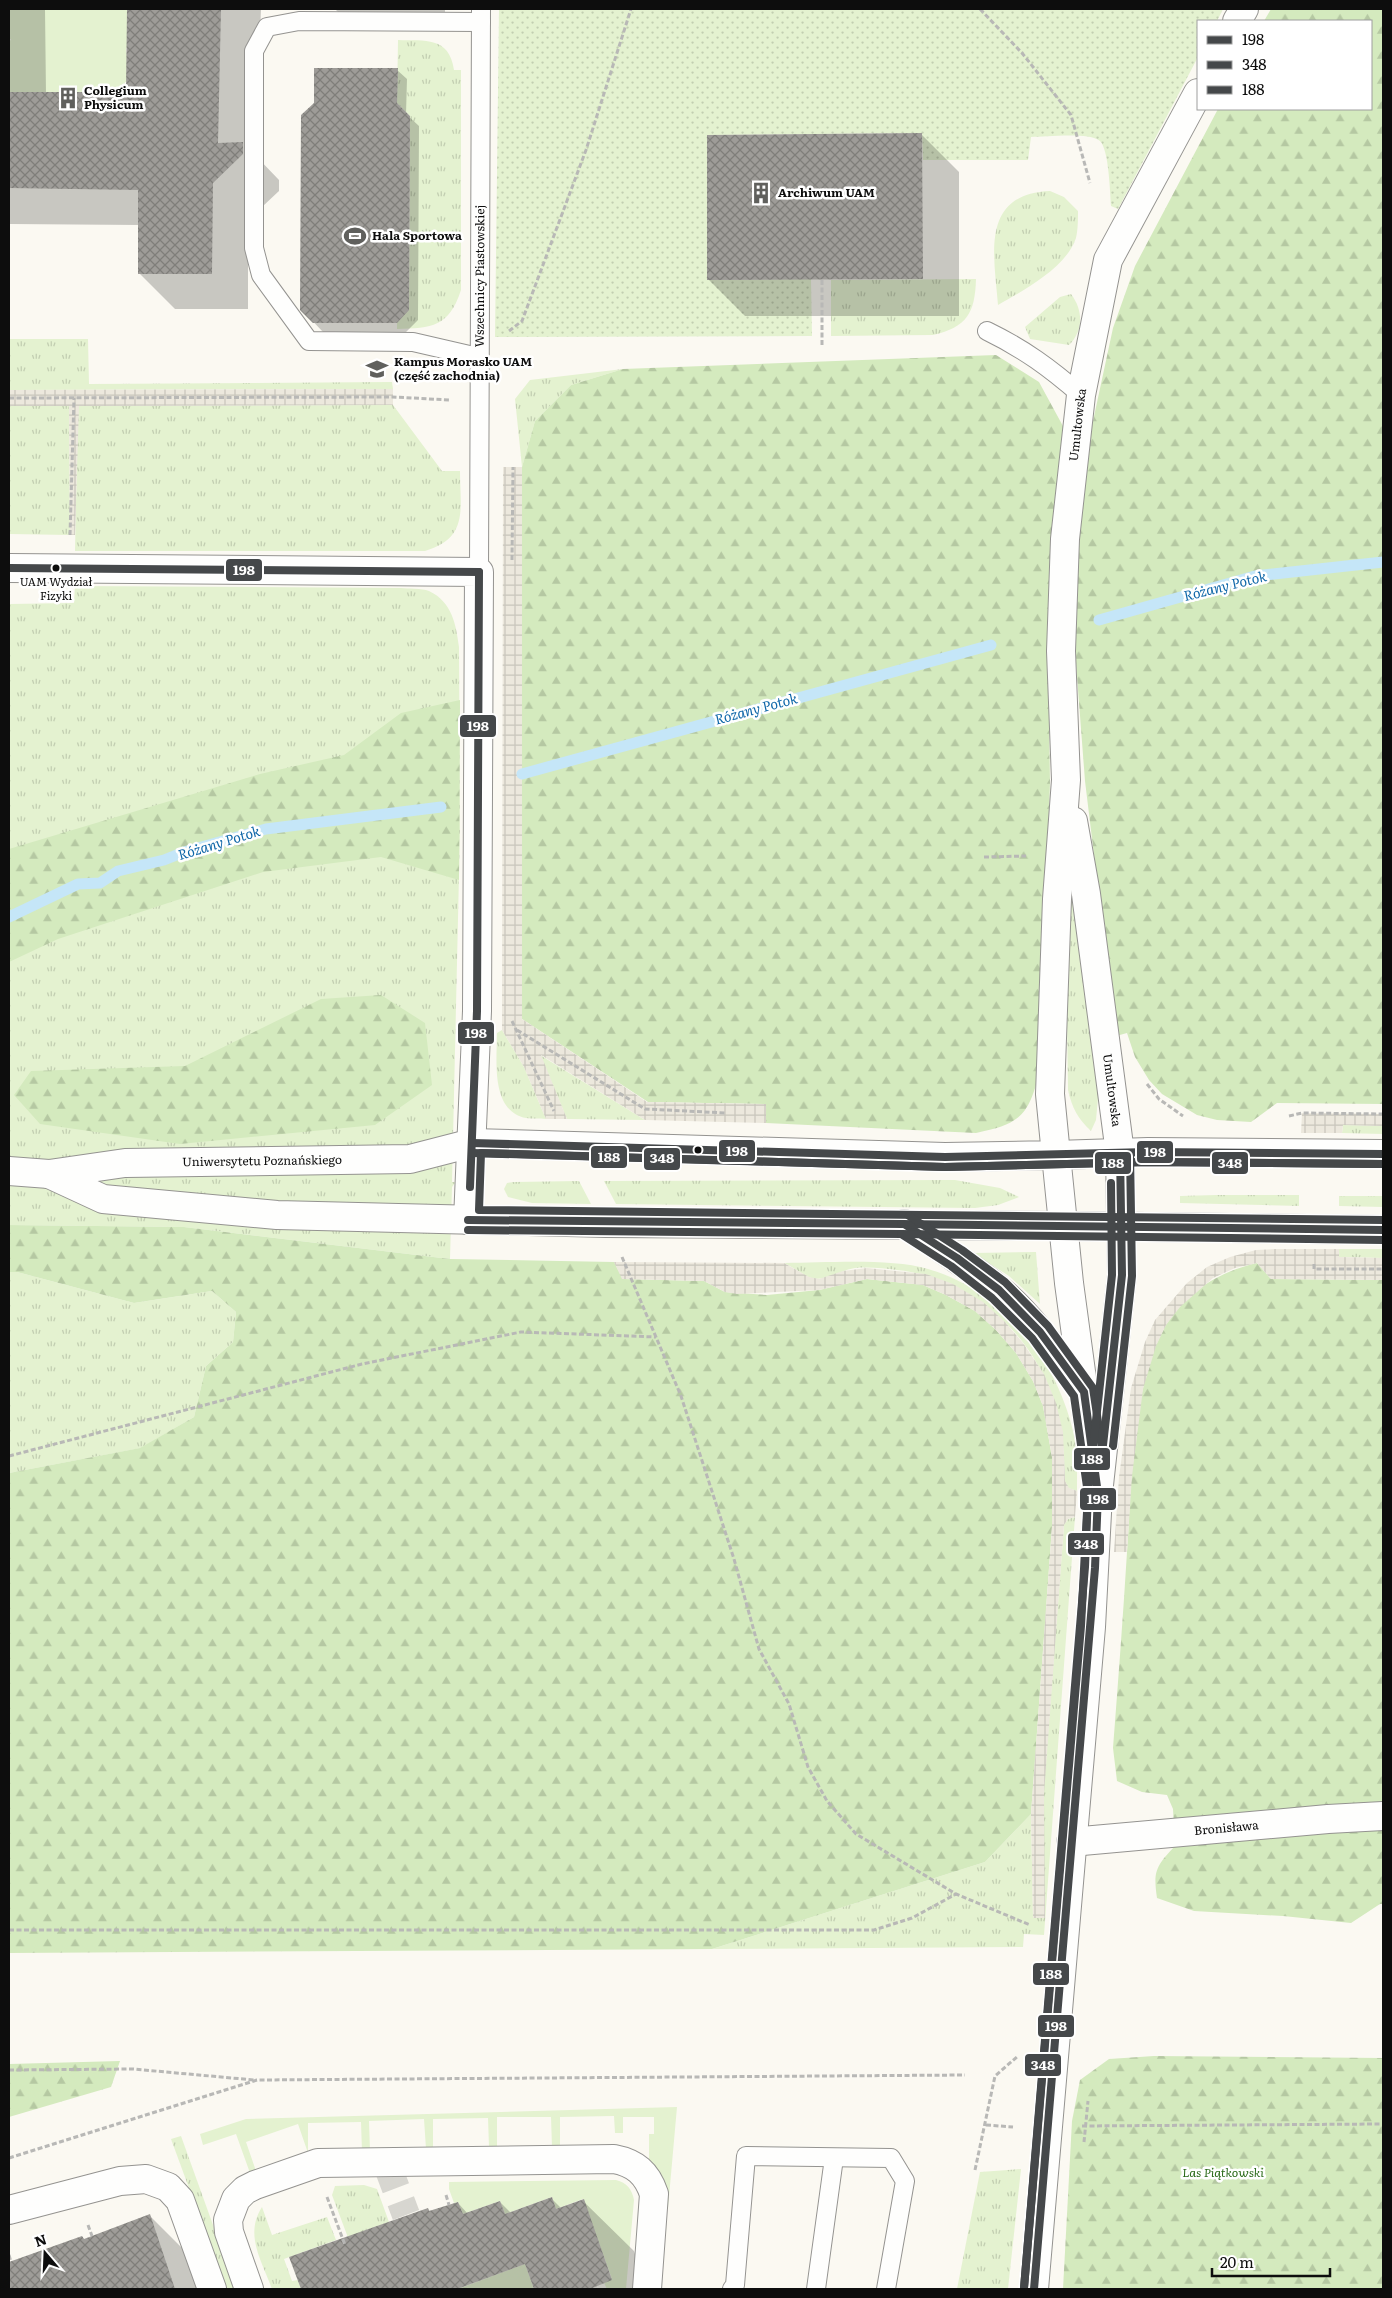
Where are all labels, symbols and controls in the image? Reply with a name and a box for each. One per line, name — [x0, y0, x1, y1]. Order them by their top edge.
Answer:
legend — [1197, 20, 1372, 110]
text: 198 — [1242, 27, 1264, 50]
text: 348 — [1242, 52, 1267, 75]
text: 188 — [1242, 77, 1265, 100]
place label: Collegium Physicum — [84, 81, 147, 113]
building icon: Collegium Physicum — [55, 85, 81, 111]
building icon: Archiwum UAM — [748, 180, 774, 206]
place label: Archiwum UAM — [778, 183, 875, 201]
street label: Wszechnicy Piastowskiej — [470, 205, 488, 347]
sports icon: Hala Sportowa — [342, 223, 368, 249]
place label: Hala Sportowa — [372, 226, 462, 244]
place label: Kampus Morasko UAM (część zachodnia) — [394, 352, 532, 384]
school or university icon: Kampus Morasko UAM (część zachodnia) — [364, 356, 390, 382]
street label: Umultowska — [1064, 386, 1090, 462]
line badge: 198 — [225, 558, 263, 582]
text: 198 — [233, 559, 255, 579]
marker: UAM Wydział Fizyki — [51, 563, 61, 573]
water label: Różany Potok — [1181, 565, 1269, 605]
place label: UAM Wydział Fizyki — [20, 573, 93, 603]
water label: Różany Potok — [712, 687, 800, 729]
line badge: 198 — [459, 714, 497, 738]
text: 198 — [467, 715, 489, 735]
water label: Różany Potok — [175, 820, 263, 864]
line badge: 198 — [457, 1021, 495, 1045]
text: 198 — [465, 1022, 487, 1042]
street label: Umultowska — [1099, 1052, 1127, 1128]
line badge: 198 — [718, 1139, 756, 1163]
text: 198 — [726, 1140, 748, 1160]
line badge: 198 — [1136, 1140, 1174, 1164]
text: 198 — [1144, 1141, 1166, 1161]
line badge: 188 — [590, 1145, 628, 1169]
unlabelled marker — [693, 1145, 703, 1155]
text: 188 — [598, 1146, 620, 1166]
line badge: 348 — [643, 1147, 681, 1171]
text: 348 — [650, 1147, 674, 1167]
street label: Uniwersytetu Poznańskiego — [182, 1150, 342, 1170]
line badge: 188 — [1094, 1151, 1132, 1175]
line badge: 348 — [1211, 1151, 1249, 1175]
text: 188 — [1102, 1152, 1124, 1172]
text: 348 — [1218, 1152, 1242, 1172]
line badge: 188 — [1073, 1447, 1111, 1471]
text: 188 — [1081, 1448, 1103, 1468]
line badge: 198 — [1079, 1487, 1117, 1511]
text: 198 — [1087, 1488, 1109, 1508]
line badge: 348 — [1067, 1532, 1105, 1556]
text: 348 — [1074, 1533, 1098, 1553]
street label: Bronisława — [1193, 1815, 1260, 1839]
line badge: 188 — [1032, 1962, 1070, 1986]
text: 188 — [1040, 1963, 1062, 1983]
line badge: 198 — [1037, 2014, 1075, 2038]
text: 198 — [1045, 2015, 1067, 2035]
line badge: 348 — [1024, 2053, 1062, 2077]
text: 348 — [1031, 2054, 1055, 2074]
park label: Las Piątkowski — [1182, 2163, 1264, 2181]
north arrow — [20, 2228, 70, 2278]
text: N — [32, 2228, 49, 2251]
scale bar — [1212, 2246, 1330, 2278]
text: 20 m — [1220, 2250, 1254, 2273]

